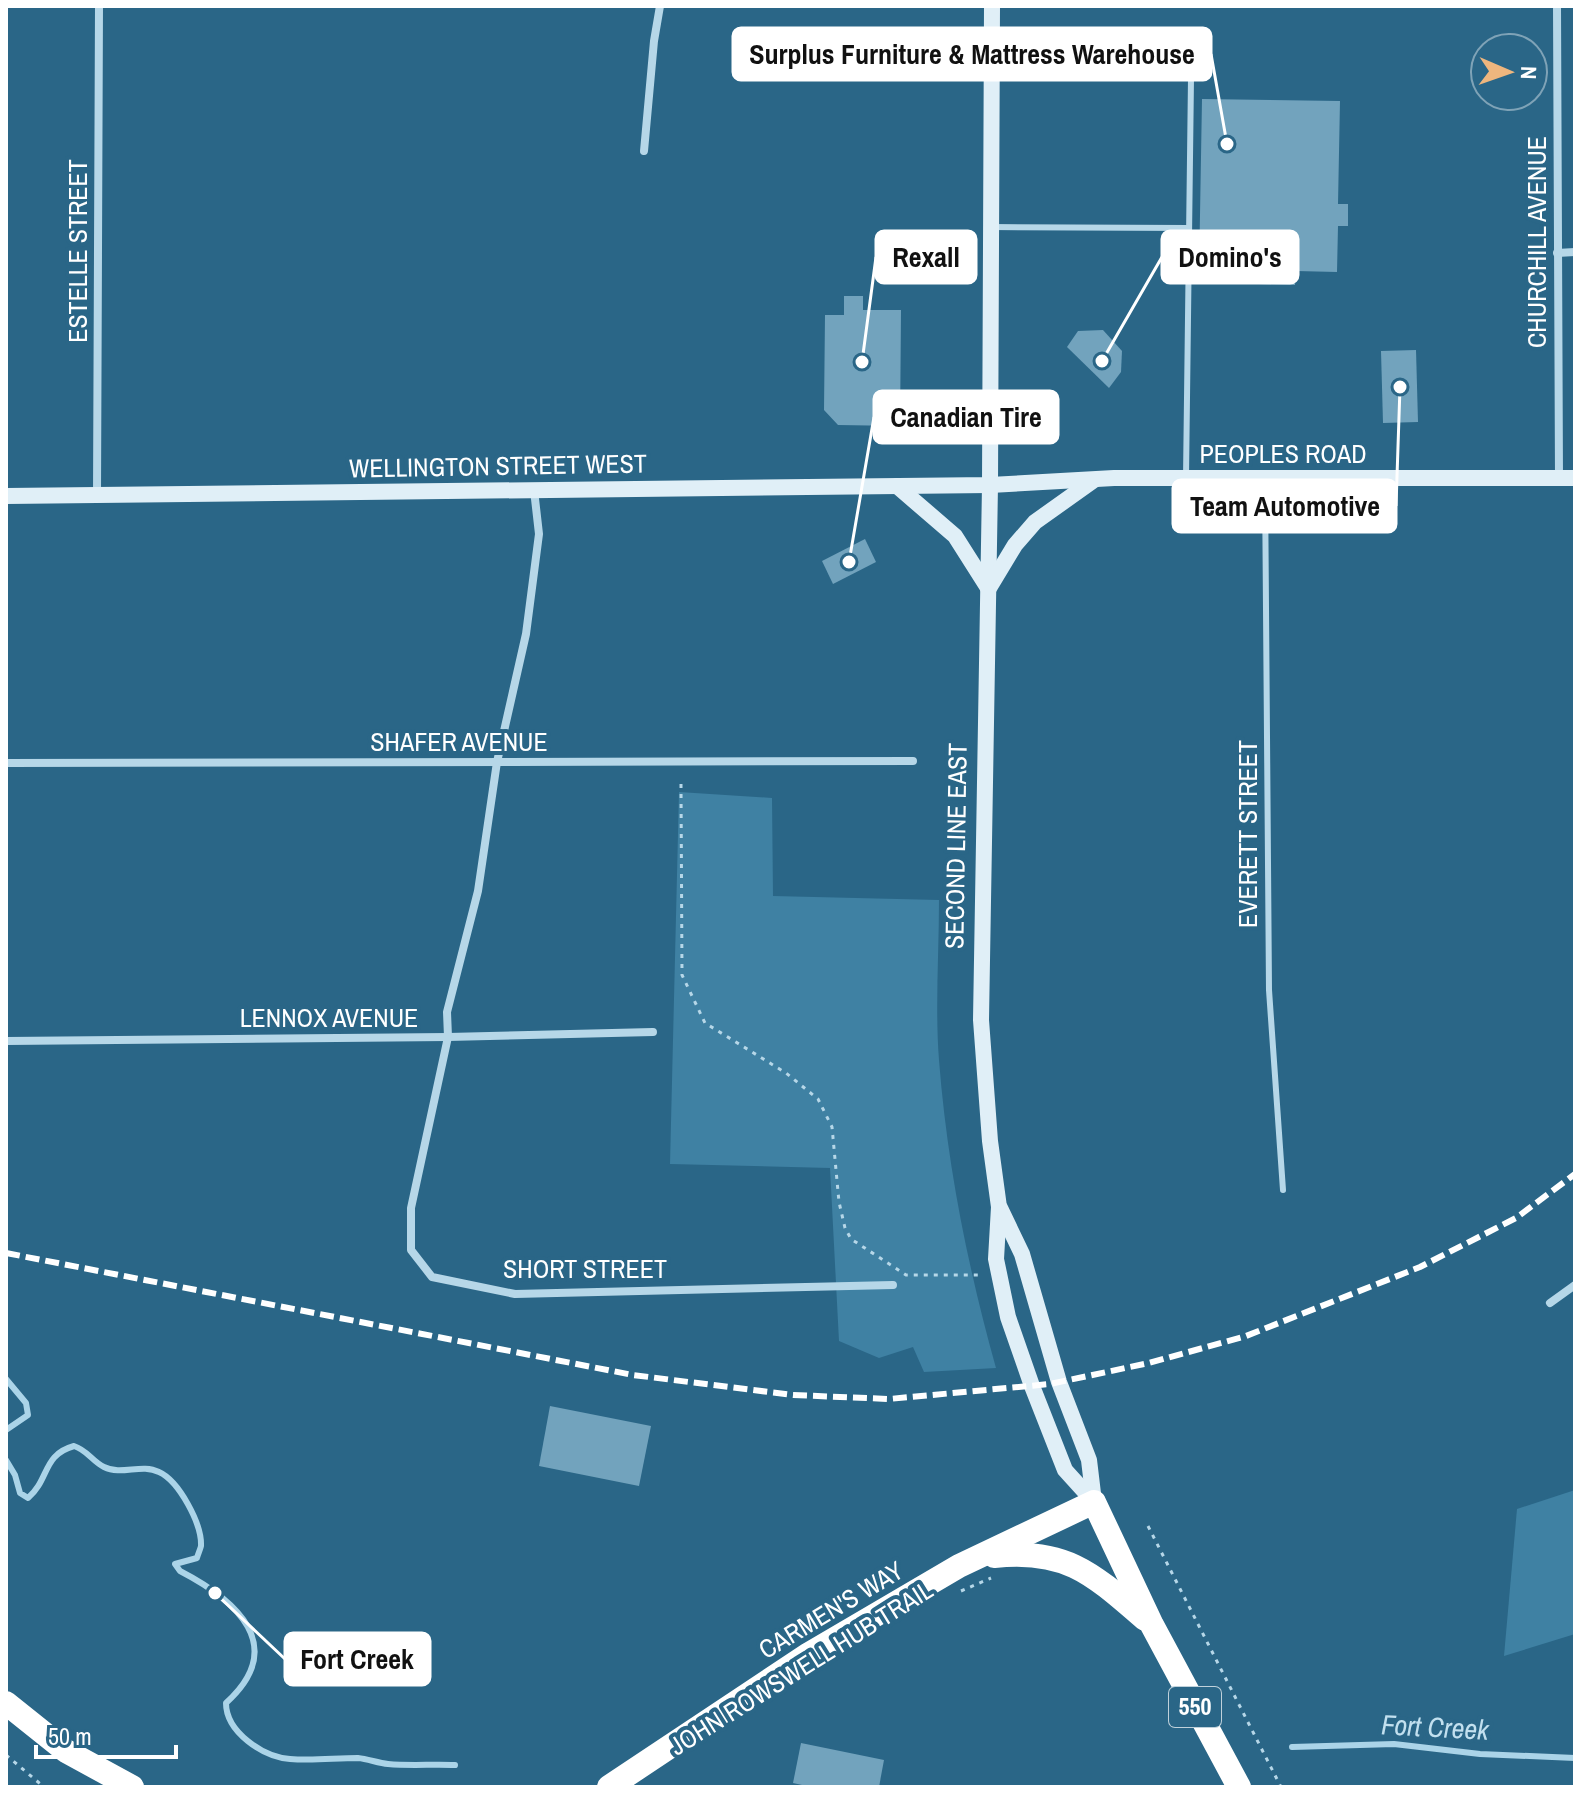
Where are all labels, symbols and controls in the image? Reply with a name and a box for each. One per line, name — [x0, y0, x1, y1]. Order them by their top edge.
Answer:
callout: Surplus Furniture & Mattress Warehouse — [733, 28, 1211, 80]
north arrow — [1469, 32, 1549, 112]
text: Surplus Furniture & Mattress Warehouse — [749, 35, 1195, 73]
text: N — [1514, 66, 1544, 80]
street label: CHURCHILL AVENUE — [1519, 136, 1554, 348]
street label: ESTELLE STREET — [60, 159, 95, 343]
callout: Rexall — [876, 231, 976, 283]
callout: Domino's — [1162, 231, 1298, 283]
text: Rexall — [892, 238, 960, 276]
text: Domino's — [1178, 238, 1282, 276]
callout: Canadian Tire — [874, 391, 1058, 443]
text: Canadian Tire — [890, 398, 1042, 436]
street label: PEOPLES ROAD — [1199, 436, 1367, 471]
street label: WELLINGTON STREET WEST — [349, 445, 647, 486]
callout: Team Automotive — [1173, 480, 1396, 532]
text: Team Automotive — [1190, 487, 1380, 525]
street label: SHAFER AVENUE — [370, 724, 548, 759]
street label: EVERETT STREET — [1230, 740, 1265, 928]
street label: SECOND LINE EAST — [936, 743, 975, 949]
street label: LENNOX AVENUE — [240, 1000, 418, 1035]
street label: SHORT STREET — [503, 1251, 667, 1286]
street label: CARMEN'S WAY — [752, 1552, 910, 1667]
street label: JOHN ROWSWELL HUB TRAIL — [662, 1572, 939, 1763]
callout: Fort Creek — [285, 1633, 430, 1685]
text: Fort Creek — [300, 1640, 414, 1678]
road number: 550 — [1169, 1687, 1221, 1727]
water label: Fort Creek — [1380, 1705, 1491, 1749]
scale bar — [36, 1709, 176, 1759]
text: 50 m — [48, 1720, 92, 1752]

